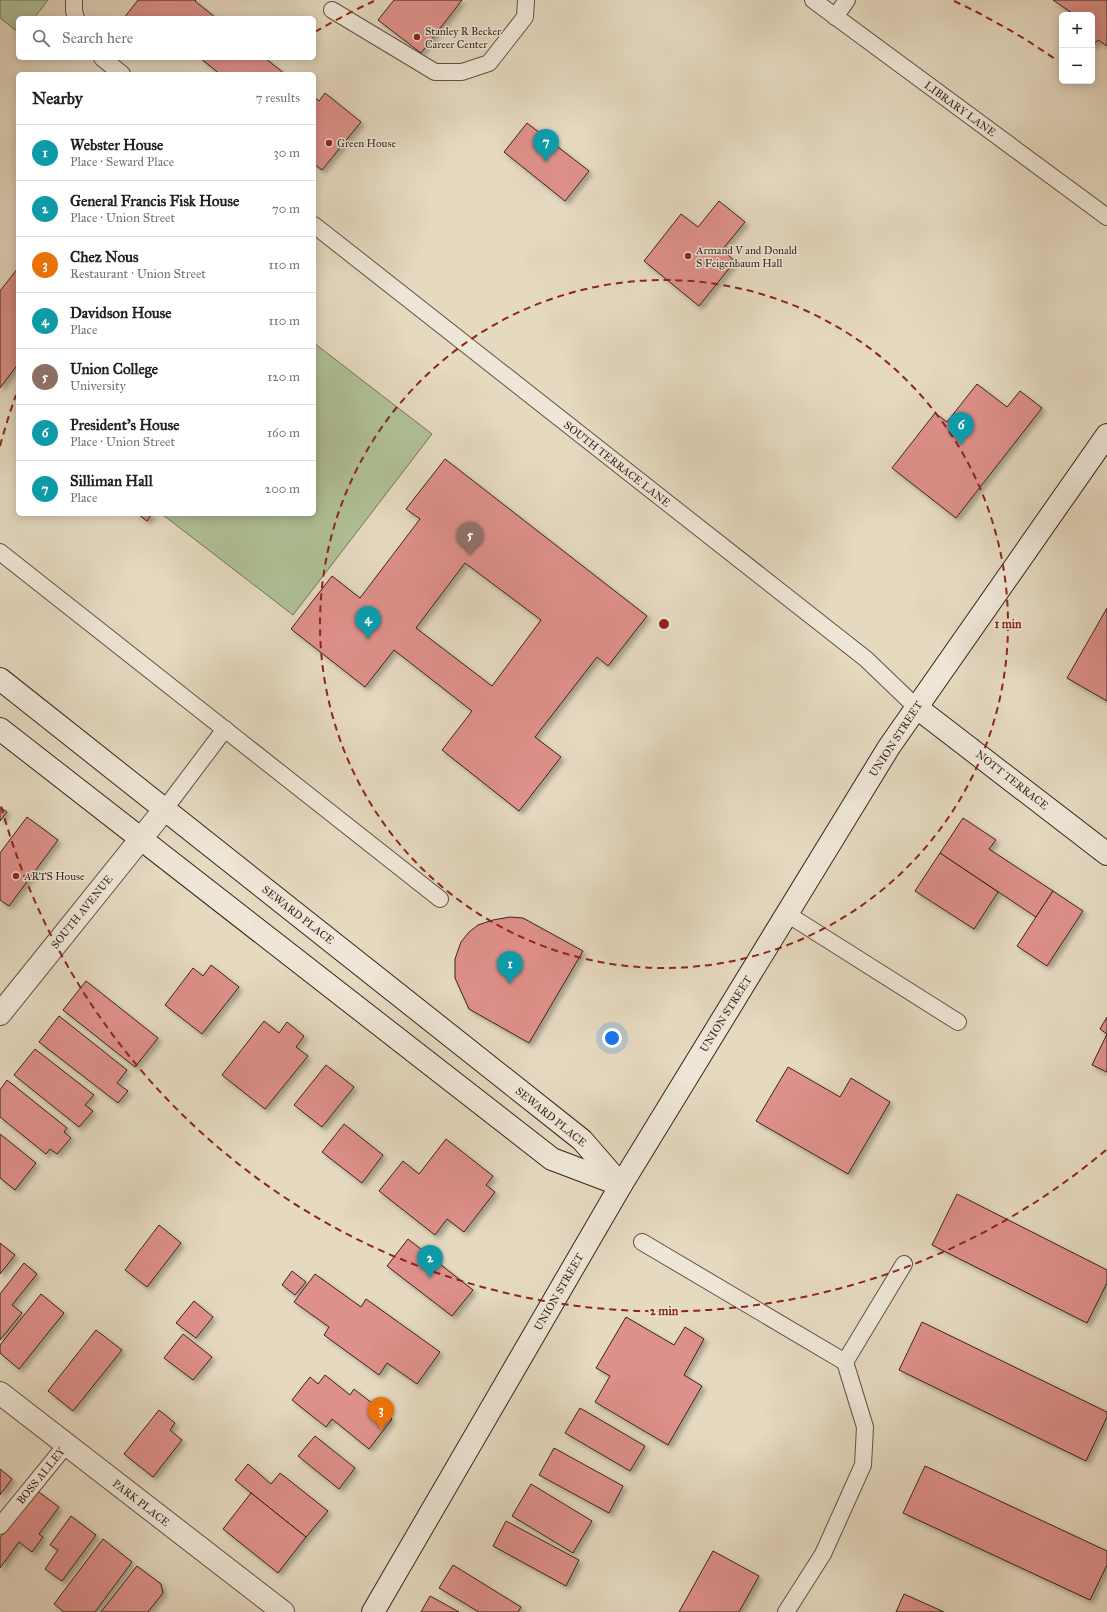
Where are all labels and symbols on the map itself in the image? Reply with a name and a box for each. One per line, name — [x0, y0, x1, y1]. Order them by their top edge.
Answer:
place label: Stanley R Becker Career Center — [425, 25, 502, 51]
marker: Stanley R Becker Career Center — [412, 32, 422, 42]
street label: LIBRARY LANE — [922, 79, 998, 139]
pin: 7 — [533, 129, 559, 162]
place label: Green House — [337, 137, 396, 150]
marker: Green House — [324, 138, 334, 148]
place label: Armand V and Donald S Feigenbaum Hall — [695, 244, 798, 270]
marker: Armand V and Donald S Feigenbaum Hall — [683, 251, 693, 261]
pin: 6 — [948, 412, 974, 445]
street label: SOUTH TERRACE LANE — [561, 418, 673, 510]
pin: 5 — [457, 522, 483, 555]
pin: 4 — [355, 606, 381, 639]
centre of rings — [657, 617, 671, 631]
text: 1 min — [994, 617, 1022, 631]
street label: UNION STREET — [867, 698, 926, 779]
street label: NOTT TERRACE — [973, 748, 1051, 812]
place label: ARTS House — [23, 870, 85, 883]
marker: ARTS House — [11, 871, 21, 881]
street label: SOUTH AVENUE — [48, 873, 116, 951]
street label: SEWARD PLACE — [260, 883, 337, 947]
pin: 1 — [497, 951, 523, 984]
street label: UNION STREET — [697, 973, 755, 1055]
your location — [602, 1028, 622, 1048]
street label: SEWARD PLACE — [513, 1084, 589, 1150]
pin: 2 — [417, 1245, 443, 1278]
street label: UNION STREET — [532, 1251, 587, 1333]
text: 2 min — [650, 1304, 679, 1318]
pin: 3 — [368, 1397, 394, 1430]
street label: BOSS ALLEY — [14, 1444, 68, 1507]
street label: PARK PLACE — [110, 1477, 172, 1529]

